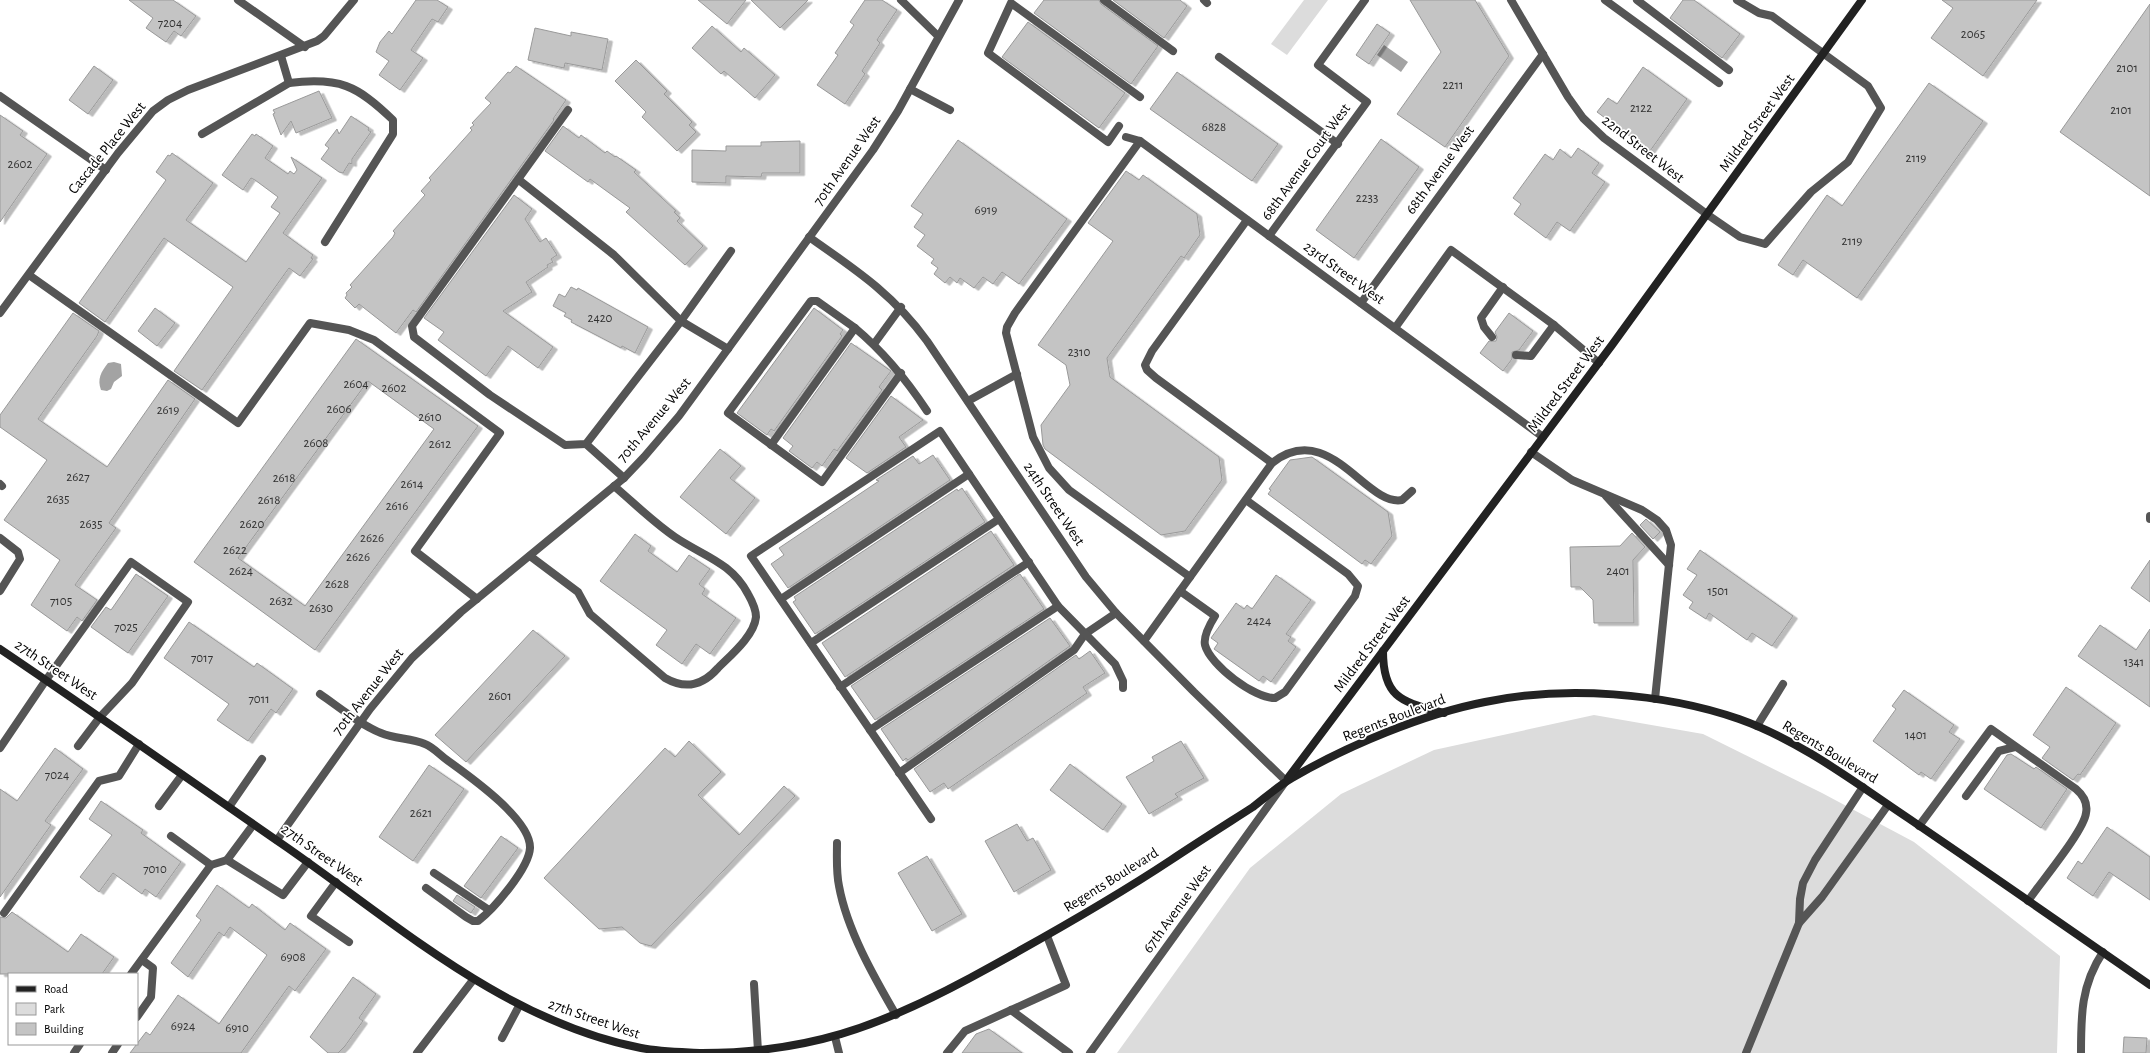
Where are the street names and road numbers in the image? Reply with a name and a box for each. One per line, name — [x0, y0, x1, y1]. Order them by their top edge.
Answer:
street label: Mildred Street West — [1717, 71, 1797, 175]
street label: Cascade Place West — [65, 99, 149, 197]
street label: 68th Avenue Court West — [1259, 101, 1353, 223]
street label: 22nd Street West — [1599, 112, 1687, 186]
street label: 70th Avenue West — [811, 113, 884, 208]
street label: 68th Avenue West — [1403, 123, 1477, 217]
street label: 23rd Street West — [1301, 239, 1387, 307]
street label: Mildred Street West — [1525, 333, 1607, 435]
street label: 70th Avenue West — [614, 375, 694, 465]
street label: 24th Street West — [1021, 460, 1087, 549]
street label: Mildred Street West — [1331, 593, 1413, 695]
street label: 27th Street West — [12, 637, 100, 703]
street label: 70th Avenue West — [330, 646, 406, 738]
street label: Regents Boulevard — [1341, 692, 1447, 744]
street label: Regents Boulevard — [1780, 718, 1880, 786]
street label: 27th Street West — [278, 821, 366, 889]
street label: Regents Boulevard — [1061, 845, 1161, 915]
street label: 67th Avenue West — [1140, 862, 1214, 956]
street label: 27th Street West — [546, 996, 642, 1042]

